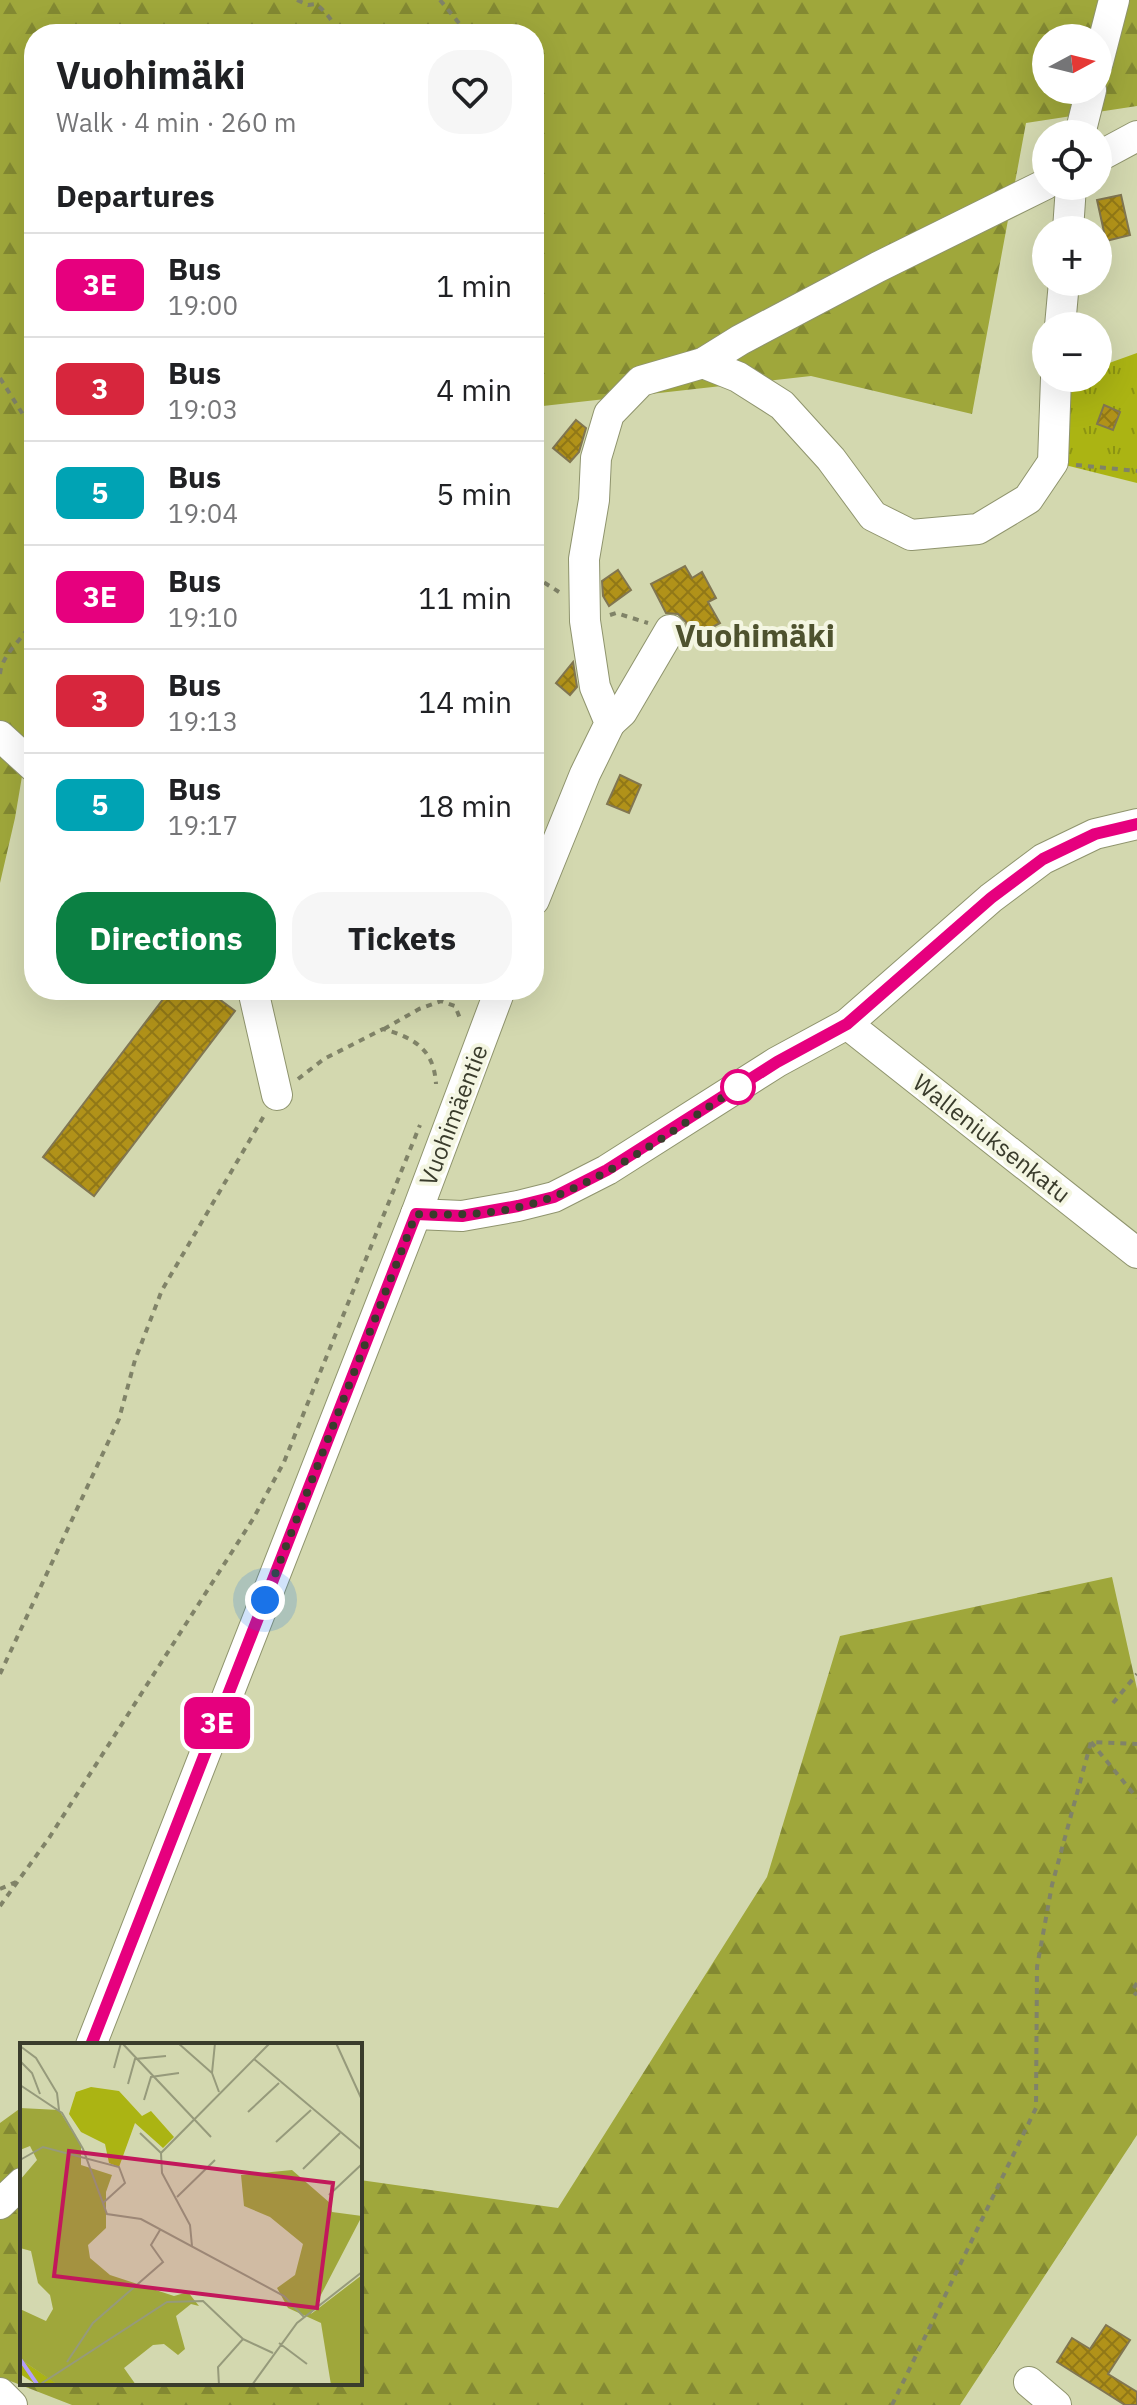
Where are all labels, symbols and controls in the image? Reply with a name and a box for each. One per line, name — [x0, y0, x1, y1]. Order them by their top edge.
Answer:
north arrow — [1032, 24, 1112, 104]
map controls — [1032, 24, 1112, 392]
text: Vuohimäki — [56, 50, 246, 99]
button: heart — [428, 50, 512, 134]
text: Walk · 4 min · 260 m — [56, 105, 296, 139]
button: locate — [1032, 120, 1112, 200]
text: Departures — [56, 176, 215, 215]
button: + — [1032, 216, 1112, 296]
text: Bus — [168, 249, 221, 288]
text: 3E — [83, 266, 117, 303]
text: 1 min — [436, 266, 512, 305]
text: 19:00 — [168, 288, 238, 322]
button: − — [1032, 312, 1112, 392]
text: Bus — [168, 353, 221, 392]
text: 3 — [92, 370, 108, 407]
text: 4 min — [436, 370, 512, 409]
text: 19:03 — [168, 392, 238, 426]
text: Bus — [168, 457, 221, 496]
text: 5 — [92, 474, 108, 511]
text: 5 min — [436, 474, 512, 513]
text: 19:04 — [168, 496, 238, 530]
text: Bus — [168, 561, 221, 600]
text: 3E — [83, 578, 117, 615]
text: 11 min — [418, 578, 512, 617]
text: 19:10 — [168, 600, 238, 634]
district label: Vuohimäki — [675, 614, 835, 656]
text: Bus — [168, 665, 221, 704]
text: 3 — [92, 682, 108, 719]
text: 14 min — [418, 682, 512, 721]
text: 19:13 — [168, 704, 238, 738]
text: Bus — [168, 769, 221, 808]
text: 5 — [92, 786, 108, 823]
text: 18 min — [418, 786, 512, 825]
text: 19:17 — [168, 808, 238, 842]
button: Directions — [56, 892, 276, 984]
button: Tickets — [292, 892, 512, 984]
street label: Vuohimäentie — [411, 1040, 495, 1190]
street label: Walleniuksenkatu — [907, 1066, 1077, 1210]
unlabelled marker — [721, 1070, 755, 1104]
your location — [245, 1580, 285, 1620]
line badge: 3E — [181, 1697, 253, 1749]
text: 3E — [200, 1704, 234, 1741]
inset map — [20, 2043, 362, 2385]

